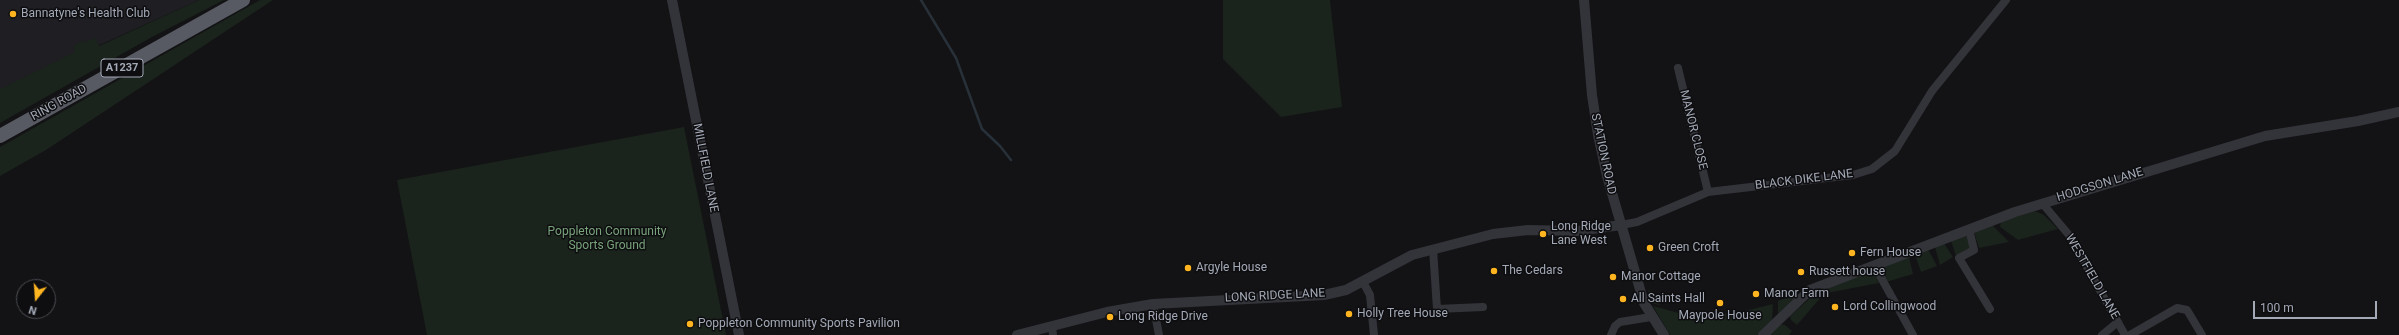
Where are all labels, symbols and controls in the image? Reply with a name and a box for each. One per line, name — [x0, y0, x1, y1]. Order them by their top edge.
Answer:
place label: Bannatyne's Health Club — [21, 7, 150, 21]
marker: Bannatyne's Health Club — [8, 9, 18, 19]
road number: A1237 — [101, 59, 143, 77]
street label: RING ROAD — [29, 82, 89, 124]
street label: MANOR CLOSE — [1676, 89, 1710, 171]
street label: STATION ROAD — [1587, 112, 1619, 196]
street label: MILLFIELD LANE — [689, 122, 721, 214]
street label: HODGSON LANE — [2055, 165, 2145, 205]
street label: BLACK DIKE LANE — [1754, 167, 1854, 193]
place label: Long Ridge Lane West — [1551, 220, 1611, 248]
park label: Poppleton Community Sports Ground — [548, 225, 666, 253]
marker: Long Ridge Lane West — [1538, 229, 1548, 239]
street label: WESTFIELD LANE — [2062, 232, 2122, 322]
place label: Green Croft — [1658, 241, 1719, 255]
marker: Green Croft — [1645, 243, 1655, 253]
place label: Fern House — [1860, 246, 1921, 260]
marker: Fern House — [1847, 248, 1857, 258]
place label: Argyle House — [1196, 261, 1267, 275]
marker: Argyle House — [1183, 263, 1193, 273]
place label: The Cedars — [1502, 264, 1563, 278]
place label: Russett house — [1809, 265, 1885, 279]
marker: The Cedars — [1489, 266, 1499, 276]
marker: Russett house — [1796, 267, 1806, 277]
place label: Manor Cottage — [1621, 270, 1701, 284]
marker: Manor Cottage — [1608, 272, 1618, 282]
north arrow — [16, 279, 56, 319]
street label: LONG RIDGE LANE — [1225, 286, 1325, 306]
place label: Manor Farm — [1764, 287, 1829, 301]
marker: Manor Farm — [1751, 289, 1761, 299]
place label: All Saints Hall — [1631, 292, 1705, 306]
scale bar — [2255, 293, 2379, 319]
marker: All Saints Hall — [1618, 294, 1628, 304]
marker: Maypole House — [1715, 298, 1725, 308]
place label: Lord Collingwood — [1843, 300, 1936, 314]
text: 100 m — [2260, 301, 2294, 315]
marker: Lord Collingwood — [1830, 302, 1840, 312]
text: N — [27, 303, 38, 317]
place label: Holly Tree House — [1357, 307, 1448, 321]
marker: Holly Tree House — [1344, 309, 1354, 319]
place label: Maypole House — [1678, 309, 1762, 323]
place label: Long Ridge Drive — [1118, 310, 1208, 324]
marker: Long Ridge Drive — [1105, 312, 1115, 322]
place label: Poppleton Community Sports Pavilion — [698, 317, 900, 331]
marker: Poppleton Community Sports Pavilion — [685, 319, 695, 329]

